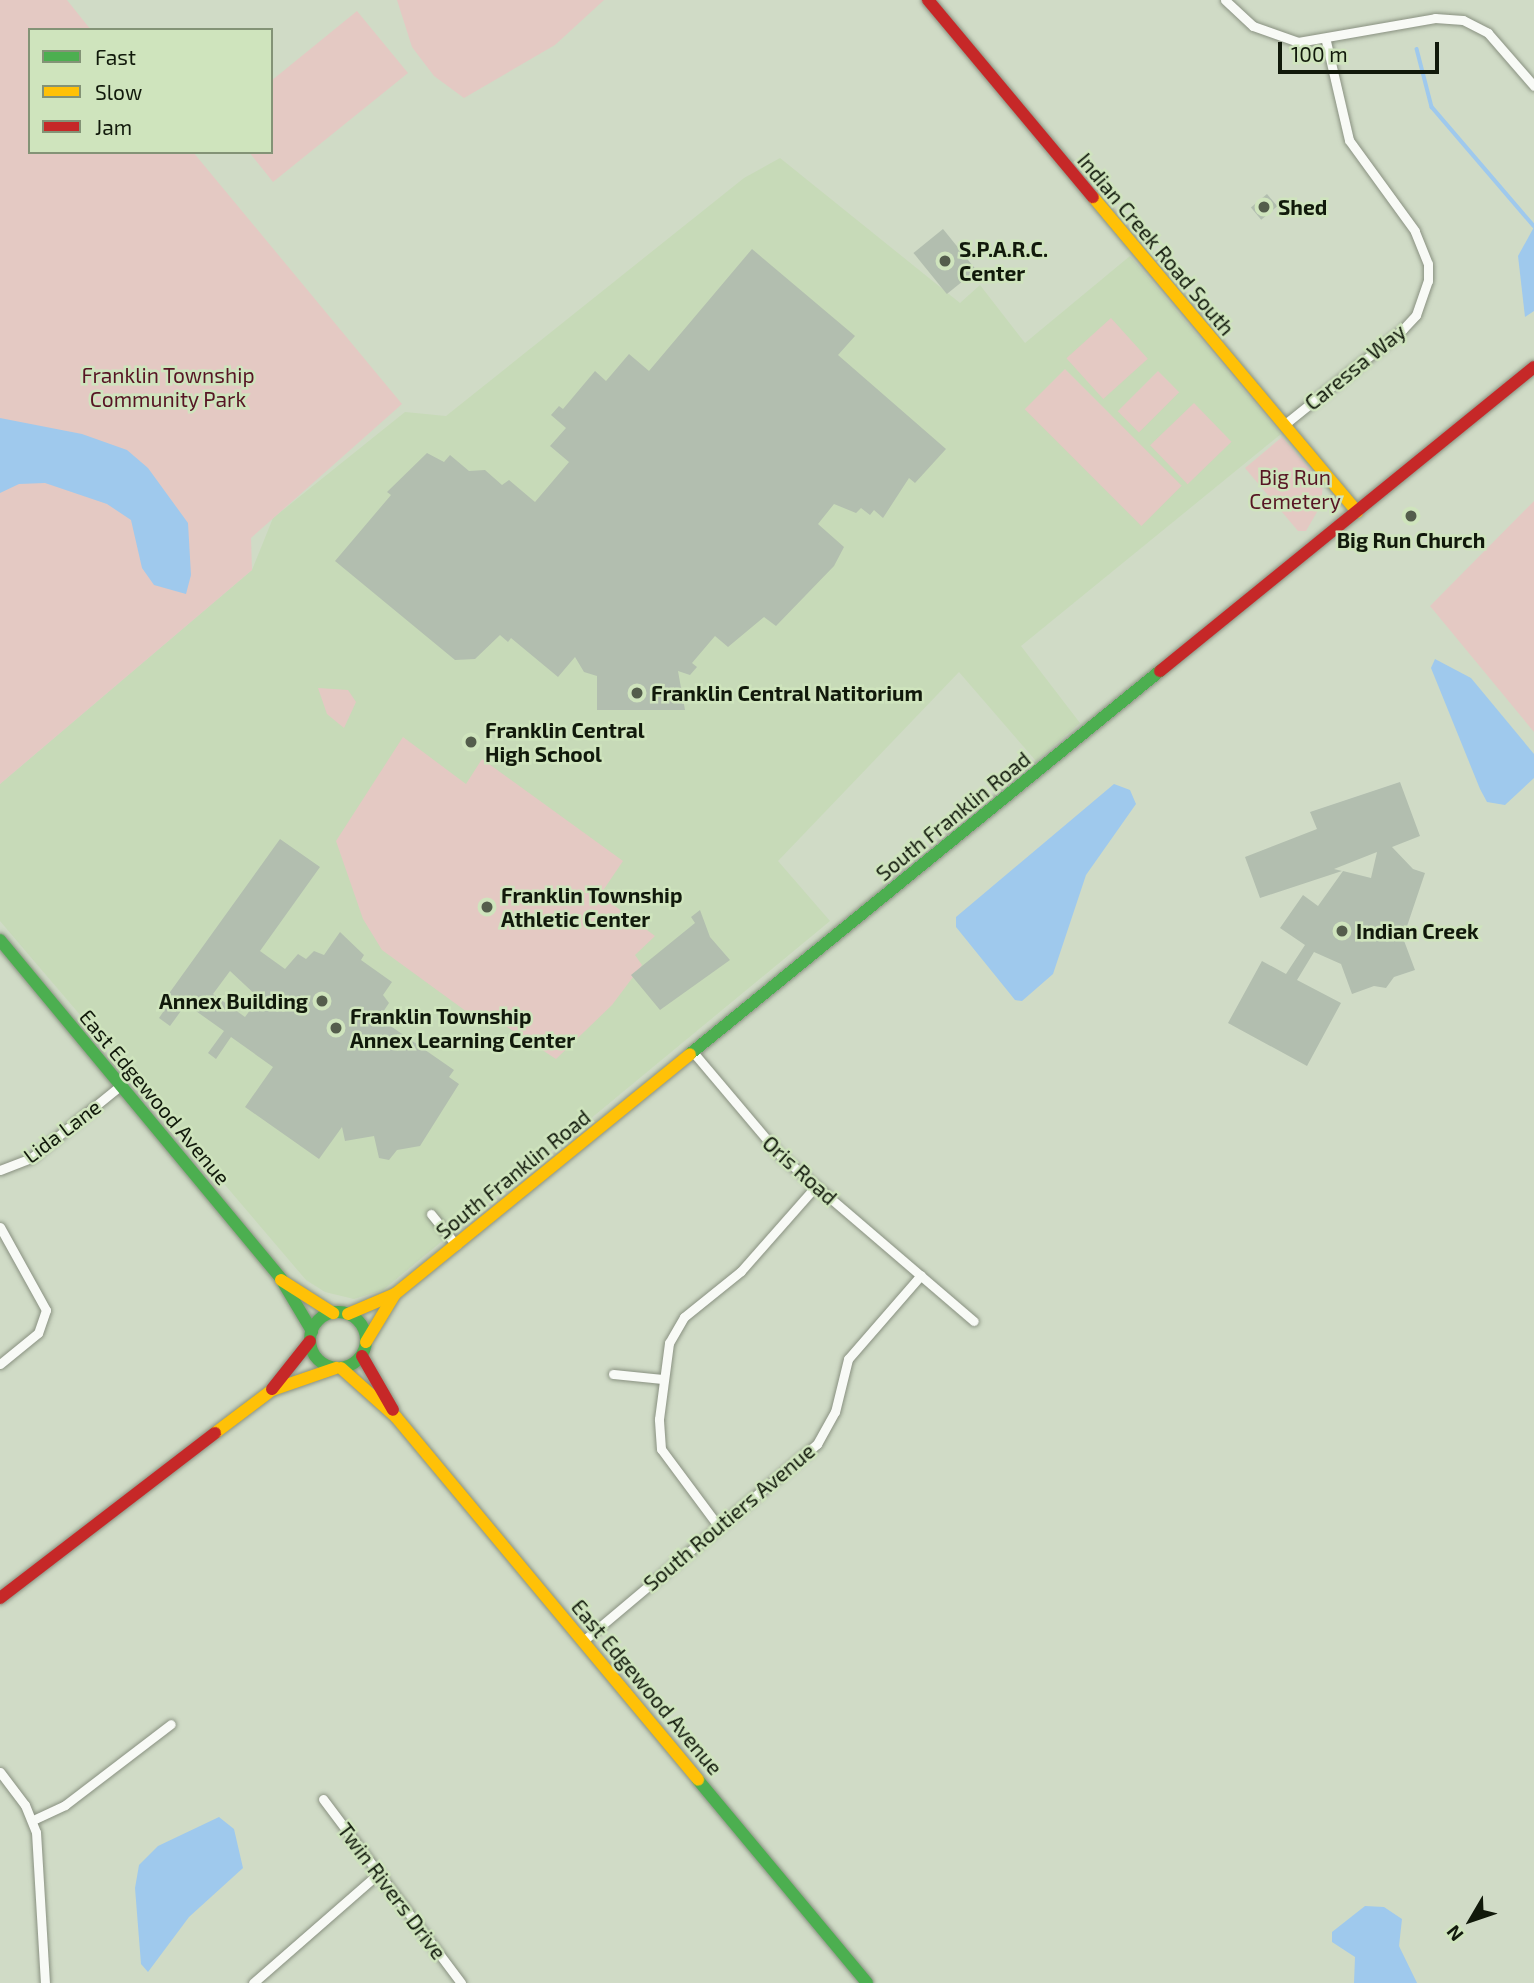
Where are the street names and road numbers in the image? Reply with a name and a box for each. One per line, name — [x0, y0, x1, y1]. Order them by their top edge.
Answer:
street label: Indian Creek Road South — [1072, 148, 1240, 340]
street label: Caressa Way — [1299, 319, 1411, 415]
street label: South Franklin Road — [871, 746, 1035, 886]
street label: East Edgewood Avenue — [74, 1004, 236, 1190]
street label: Lida Lane — [18, 1094, 106, 1168]
street label: South Franklin Road — [431, 1104, 595, 1244]
street label: Oris Road — [758, 1130, 842, 1210]
street label: South Routiers Avenue — [638, 1438, 820, 1596]
street label: East Edgewood Avenue — [566, 1594, 728, 1780]
street label: Twin Rivers Drive — [333, 1818, 451, 1964]

